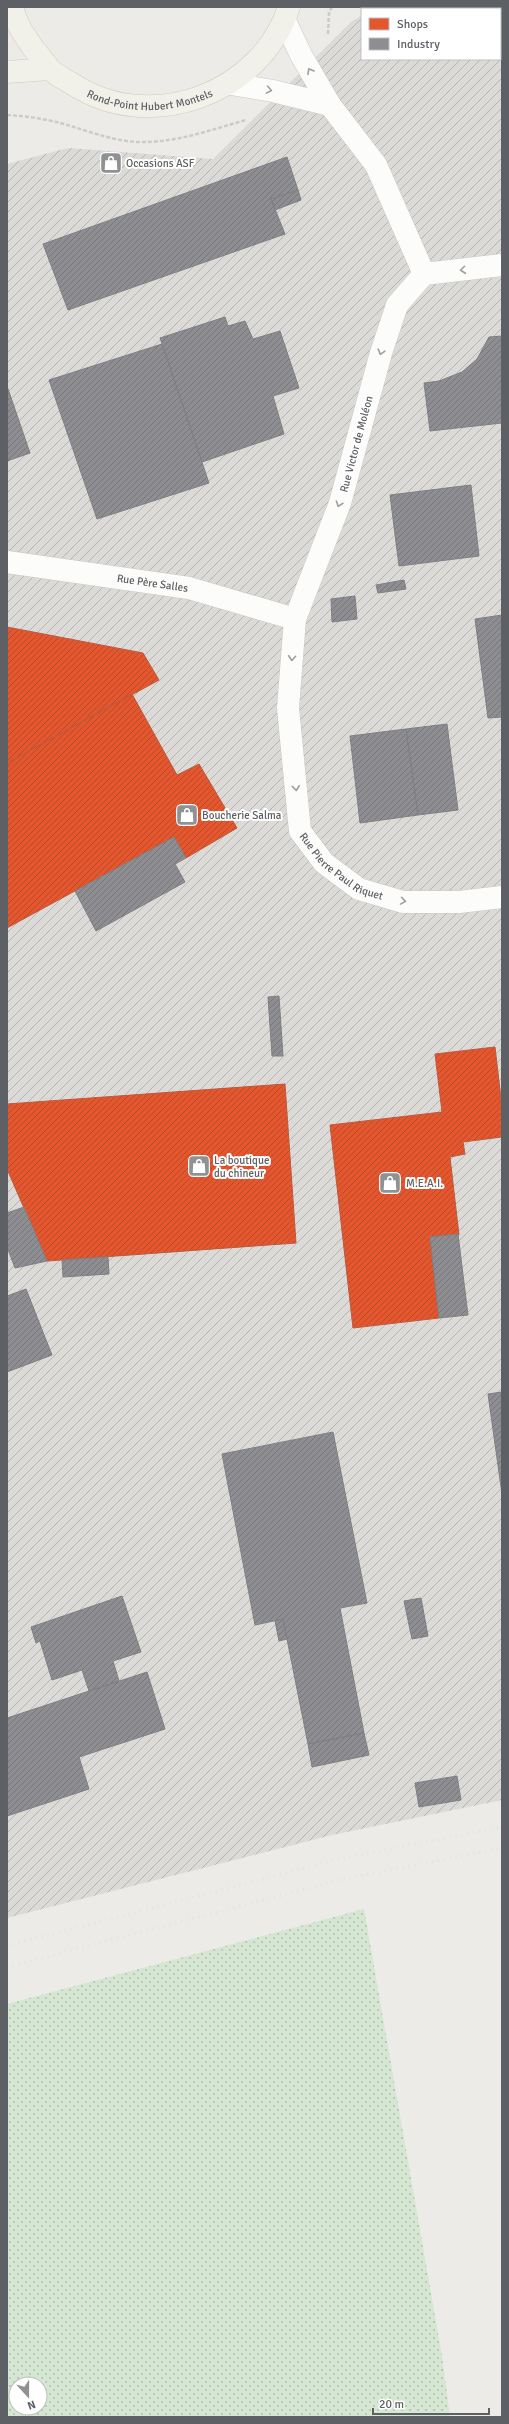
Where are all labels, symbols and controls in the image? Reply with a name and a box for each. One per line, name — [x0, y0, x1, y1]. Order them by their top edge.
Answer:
legend — [361, 8, 501, 60]
text: Shops — [397, 17, 428, 32]
text: Industry — [397, 37, 440, 52]
one-way arrow — [308, 68, 315, 75]
street label: Rond-Point Hubert Montels — [86, 83, 214, 97]
one-way arrow — [266, 85, 272, 94]
text: Rond-Point Hubert Montels — [85, 87, 215, 113]
shop icon: Occasions ASF — [98, 150, 124, 176]
place label: Occasions ASF — [126, 157, 195, 170]
one-way arrow — [460, 265, 466, 274]
one-way arrow — [377, 348, 386, 355]
street label: Rue Victor de Moléon — [337, 394, 376, 494]
one-way arrow — [335, 501, 343, 508]
street label: Rue Père Salles — [116, 572, 189, 595]
one-way arrow — [287, 655, 296, 661]
one-way arrow — [292, 785, 301, 791]
shop icon: Boucherie Salma — [174, 802, 200, 828]
place label: Boucherie Salma — [202, 809, 282, 822]
street label: Rue Pierre Paul Riquet — [297, 830, 385, 903]
one-way arrow — [400, 896, 406, 905]
shop icon: La boutique du chineur — [186, 1153, 212, 1179]
place label: La boutique du chineur — [214, 1154, 269, 1180]
shop icon: M.E.A.I. — [377, 1170, 403, 1196]
place label: M.E.A.I. — [406, 1177, 443, 1190]
north arrow — [8, 2376, 48, 2416]
scale bar — [373, 2390, 489, 2416]
text: N — [26, 2397, 37, 2412]
text: 20 m — [379, 2397, 404, 2412]

